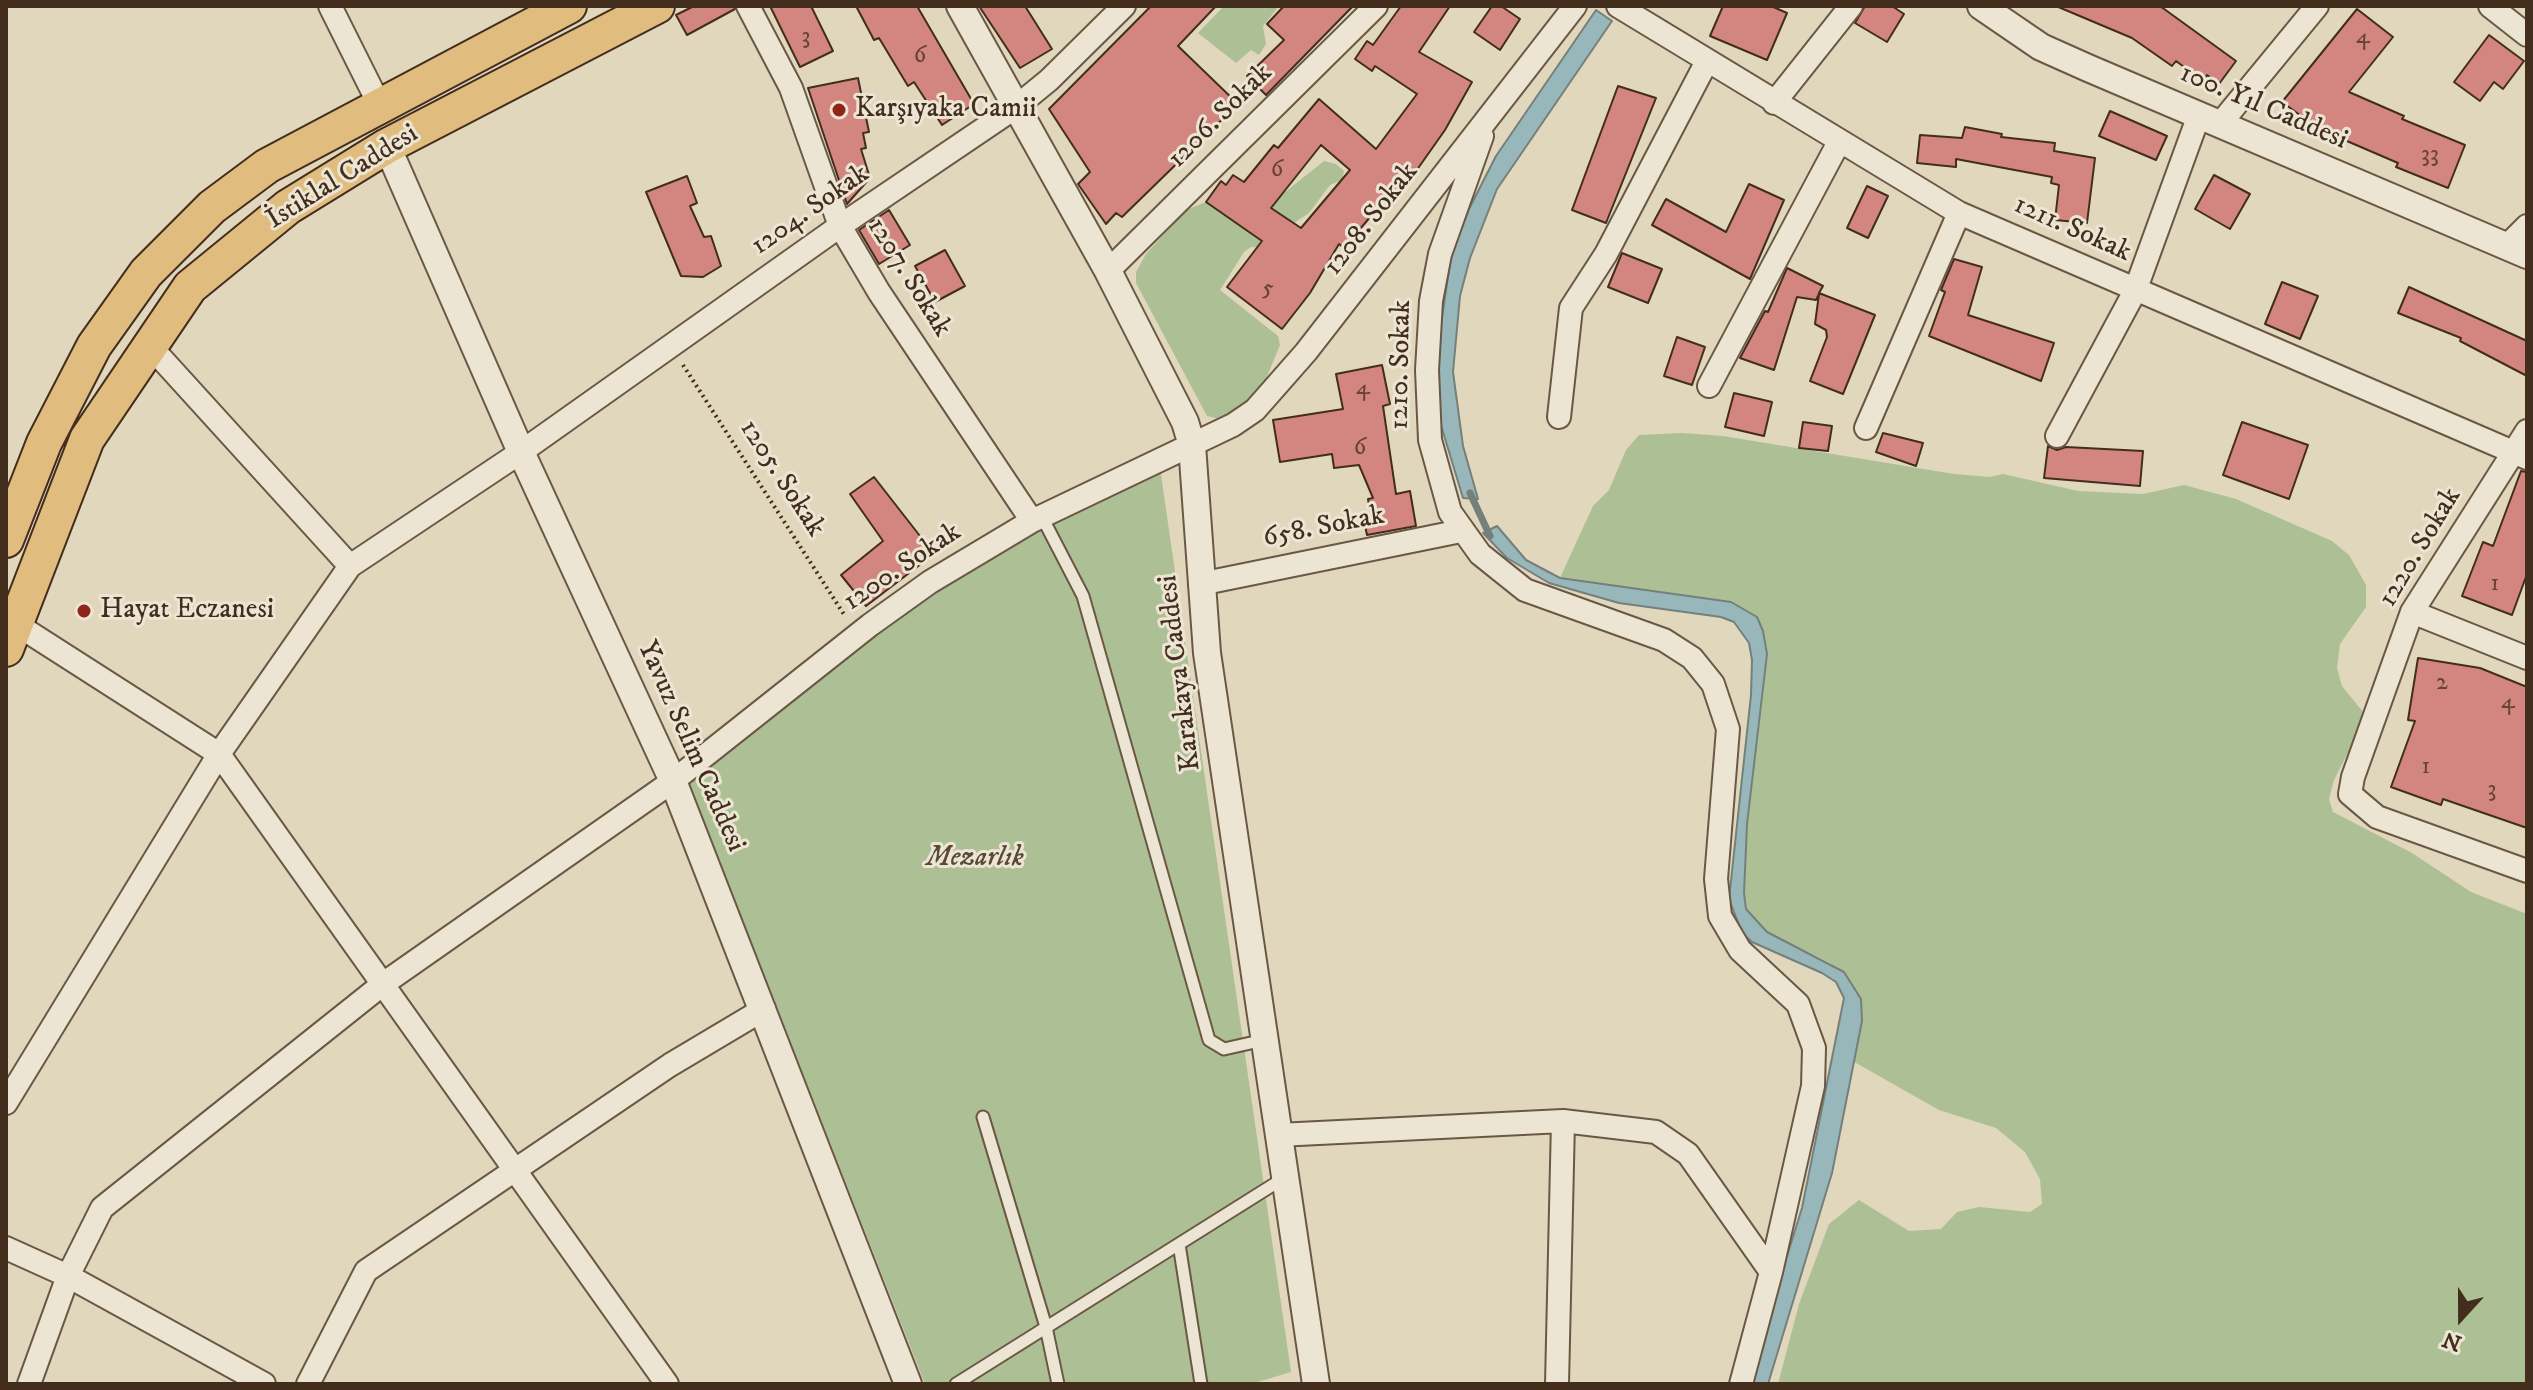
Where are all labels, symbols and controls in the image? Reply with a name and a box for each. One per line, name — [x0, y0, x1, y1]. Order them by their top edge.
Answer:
house number: 3 — [802, 24, 810, 52]
house number: 4 — [2356, 24, 2370, 52]
house number: 6 — [914, 43, 926, 71]
street label: 1206. Sokak — [1162, 58, 1280, 176]
street label: 100. Yıl Caddesi — [2174, 58, 2352, 158]
place label: Karşıyaka Camii — [855, 93, 1037, 127]
marker: Karşıyaka Camii — [830, 101, 848, 119]
street label: İstiklal Caddesi — [261, 118, 425, 238]
house number: 33 — [2421, 142, 2439, 170]
house number: 6 — [1271, 157, 1283, 185]
street label: 1208. Sokak — [1318, 157, 1426, 283]
street label: 1204. Sokak — [746, 158, 876, 264]
street label: 1211. Sokak — [2008, 189, 2136, 271]
street label: 1207. Sokak — [858, 212, 958, 344]
house number: 5 — [1262, 276, 1274, 304]
street label: 1210. Sokak — [1384, 300, 1420, 430]
house number: 4 — [1356, 375, 1370, 403]
street label: 1205. Sokak — [731, 414, 831, 544]
house number: 6 — [1354, 435, 1366, 463]
street label: 1220. Sokak — [2372, 482, 2470, 614]
street label: 658. Sokak — [1260, 500, 1388, 556]
street label: 1200. Sokak — [838, 516, 968, 620]
house number: 1 — [2491, 571, 2499, 599]
street label: Karakaya Caddesi — [1152, 573, 1210, 773]
place label: Hayat Eczanesi — [100, 594, 274, 628]
marker: Hayat Eczanesi — [75, 602, 93, 620]
street label: Yavuz Selim Caddesi — [628, 636, 752, 858]
house number: 2 — [2436, 670, 2448, 698]
house number: 4 — [2501, 689, 2515, 717]
house number: 1 — [2422, 754, 2430, 782]
house number: 3 — [2488, 777, 2496, 805]
park label: Mezarlık — [926, 842, 1024, 876]
north arrow — [2421, 1278, 2501, 1358]
text: N — [2439, 1325, 2465, 1357]

